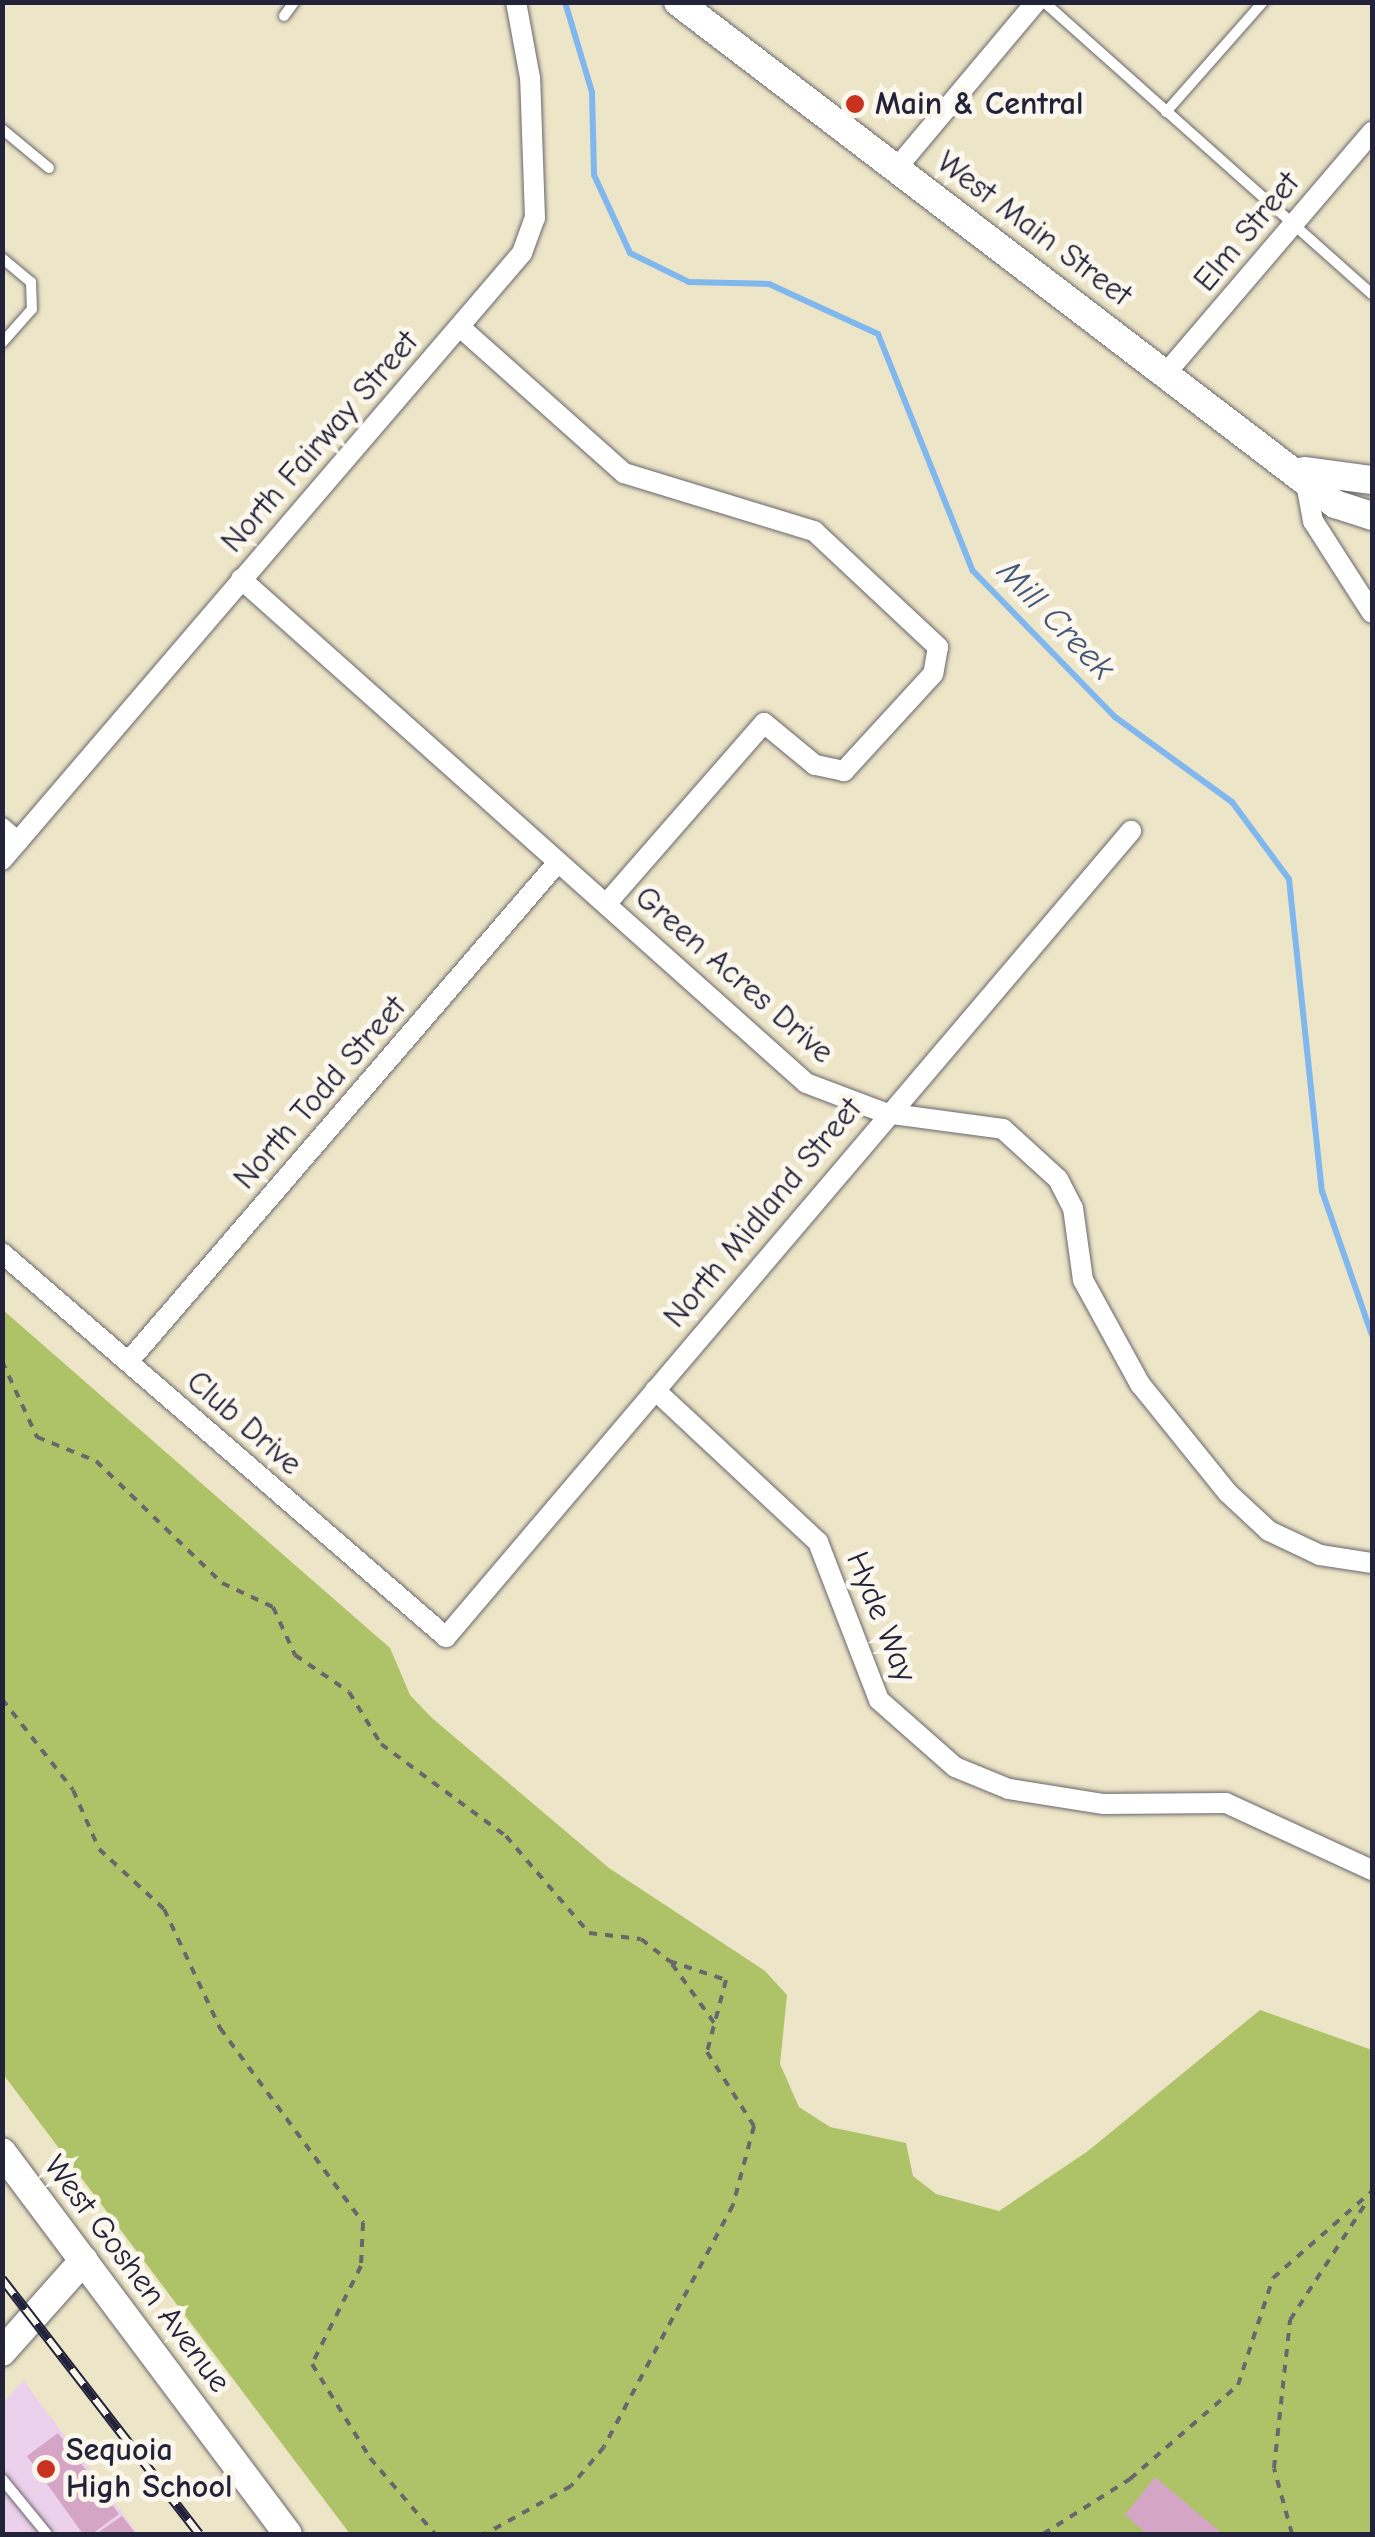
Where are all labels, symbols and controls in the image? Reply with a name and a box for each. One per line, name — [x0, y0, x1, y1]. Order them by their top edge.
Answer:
place label: Main & Central — [875, 85, 1084, 123]
marker: Main & Central — [844, 93, 866, 115]
street label: West Main Street — [929, 143, 1139, 315]
street label: Elm Street — [1186, 165, 1308, 299]
street label: North Fairway Street — [213, 323, 427, 561]
water label: Mill Creek — [988, 551, 1124, 689]
street label: Green Acres Drive — [627, 878, 841, 1072]
street label: North Todd Street — [226, 989, 414, 1197]
street label: North Midland Street — [656, 1090, 870, 1336]
street label: Club Drive — [179, 1363, 309, 1483]
street label: Hyde Way — [838, 1546, 924, 1688]
street label: West Goshen Avenue — [35, 2148, 239, 2400]
place label: Sequoia High School — [66, 2432, 232, 2507]
marker: Sequoia High School — [35, 2458, 57, 2480]

